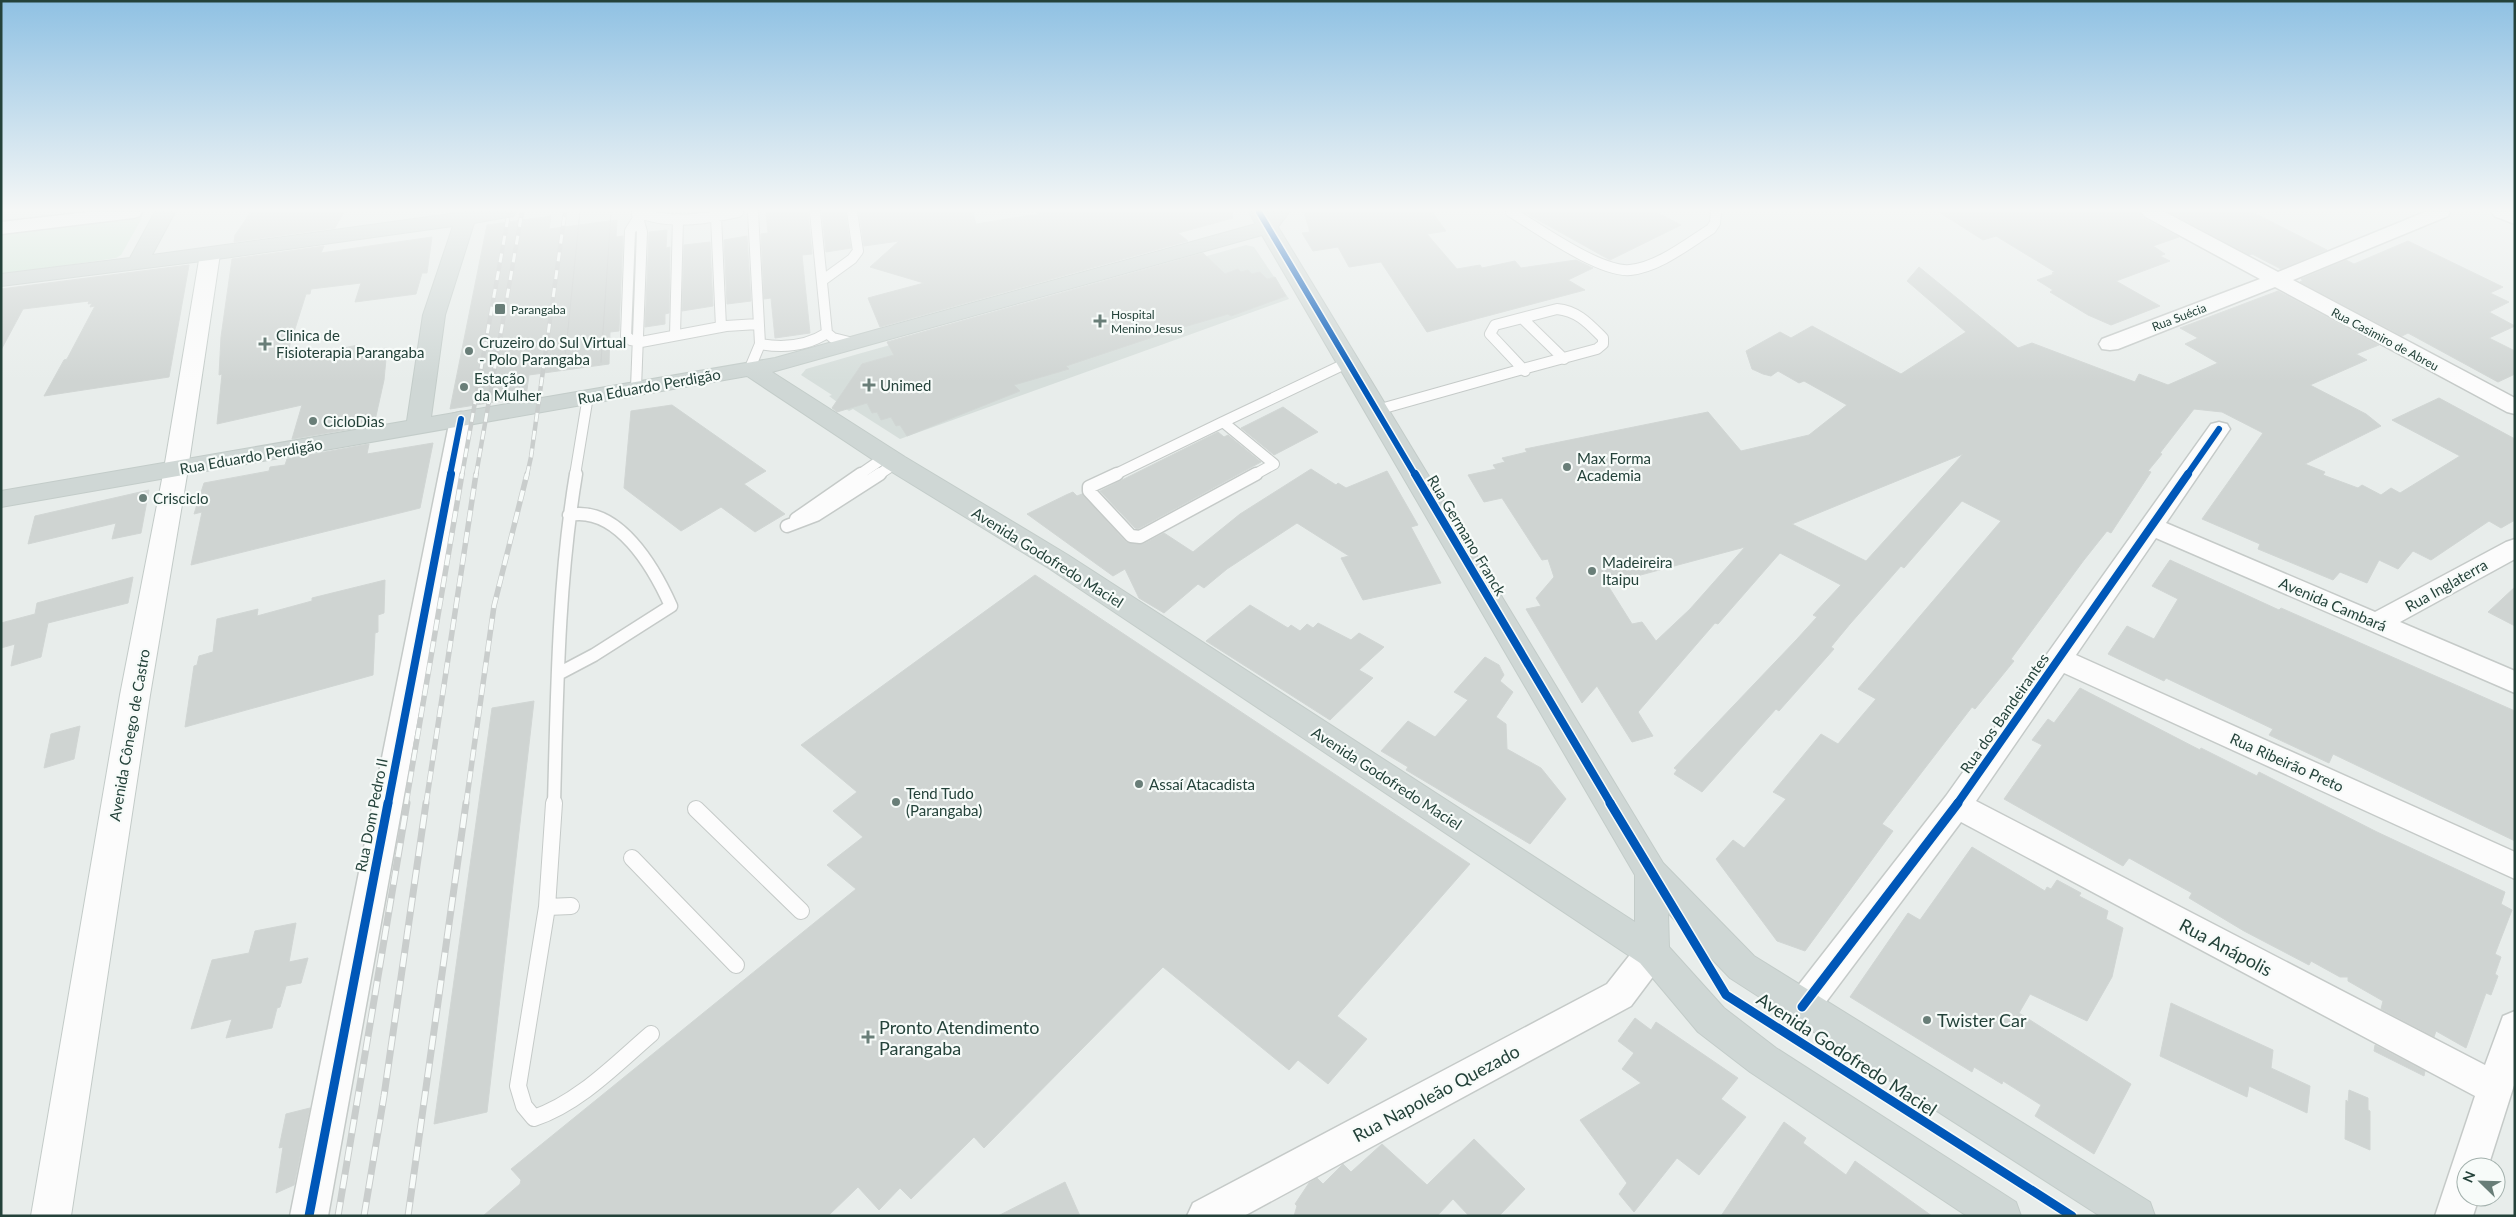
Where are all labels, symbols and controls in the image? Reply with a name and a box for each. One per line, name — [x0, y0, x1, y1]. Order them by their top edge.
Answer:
street label: Rua Suécia — [2150, 300, 2208, 334]
marker: Parangaba — [493, 302, 507, 316]
place label: Parangaba — [511, 302, 566, 317]
street label: Rua Casimiro de Abreu — [2329, 304, 2441, 374]
place label: Hospital Menino Jesus — [1111, 307, 1182, 336]
marker: Hospital Menino Jesus — [1093, 314, 1107, 328]
place label: Clinica de Fisioterapia Parangaba — [276, 326, 424, 361]
place label: Cruzeiro do Sul Virtual - Polo Parangaba — [479, 333, 626, 368]
marker: Clinica de Fisioterapia Parangaba — [258, 337, 272, 351]
marker: Cruzeiro do Sul Virtual - Polo Parangaba — [463, 345, 475, 357]
street label: Rua Eduardo Perdigão — [576, 365, 722, 407]
place label: Estação da Mulher — [474, 369, 542, 404]
place label: Unimed — [880, 376, 931, 394]
marker: Unimed — [862, 378, 876, 392]
marker: Estação da Mulher — [458, 381, 470, 393]
place label: CicloDias — [323, 412, 384, 430]
marker: CicloDias — [307, 415, 319, 427]
street label: Rua Eduardo Perdigão — [178, 435, 324, 477]
place label: Max Forma Academia — [1577, 449, 1651, 484]
marker: Max Forma Academia — [1561, 461, 1573, 473]
street label: Rua Germano Franck — [1424, 472, 1510, 599]
place label: Crisciclo — [153, 489, 209, 507]
marker: Crisciclo — [137, 492, 149, 504]
street label: Avenida Godofredo Maciel — [969, 503, 1127, 611]
place label: Madeireira Itaipu — [1602, 553, 1673, 588]
street label: Rua Inglaterra — [2402, 555, 2490, 615]
marker: Madeireira Itaipu — [1586, 565, 1598, 577]
street label: Avenida Cambará — [2276, 573, 2390, 635]
street label: Avenida Cônego de Castro — [105, 647, 153, 823]
street label: Rua dos Bandeirantes — [1956, 650, 2052, 776]
street label: Avenida Godofredo Maciel — [1309, 723, 1465, 833]
street label: Rua Ribeirão Preto — [2227, 729, 2347, 795]
street label: Rua Dom Pedro II — [351, 757, 391, 873]
place label: Assaí Atacadista — [1149, 775, 1255, 793]
marker: Assaí Atacadista — [1133, 778, 1145, 790]
place label: Tend Tudo (Parangaba) — [906, 784, 982, 819]
marker: Tend Tudo (Parangaba) — [890, 796, 902, 808]
street label: Rua Anápolis — [2176, 913, 2276, 981]
street label: Avenida Godofredo Maciel — [1753, 988, 1941, 1120]
place label: Twister Car — [1937, 1009, 2027, 1031]
marker: Twister Car — [1921, 1014, 1933, 1026]
place label: Pronto Atendimento Parangaba — [879, 1016, 1039, 1059]
marker: Pronto Atendimento Parangaba — [861, 1030, 875, 1044]
street label: Rua Napoleão Quezado — [1349, 1040, 1523, 1146]
north arrow — [2456, 1157, 2506, 1207]
text: N — [2459, 1168, 2479, 1185]

